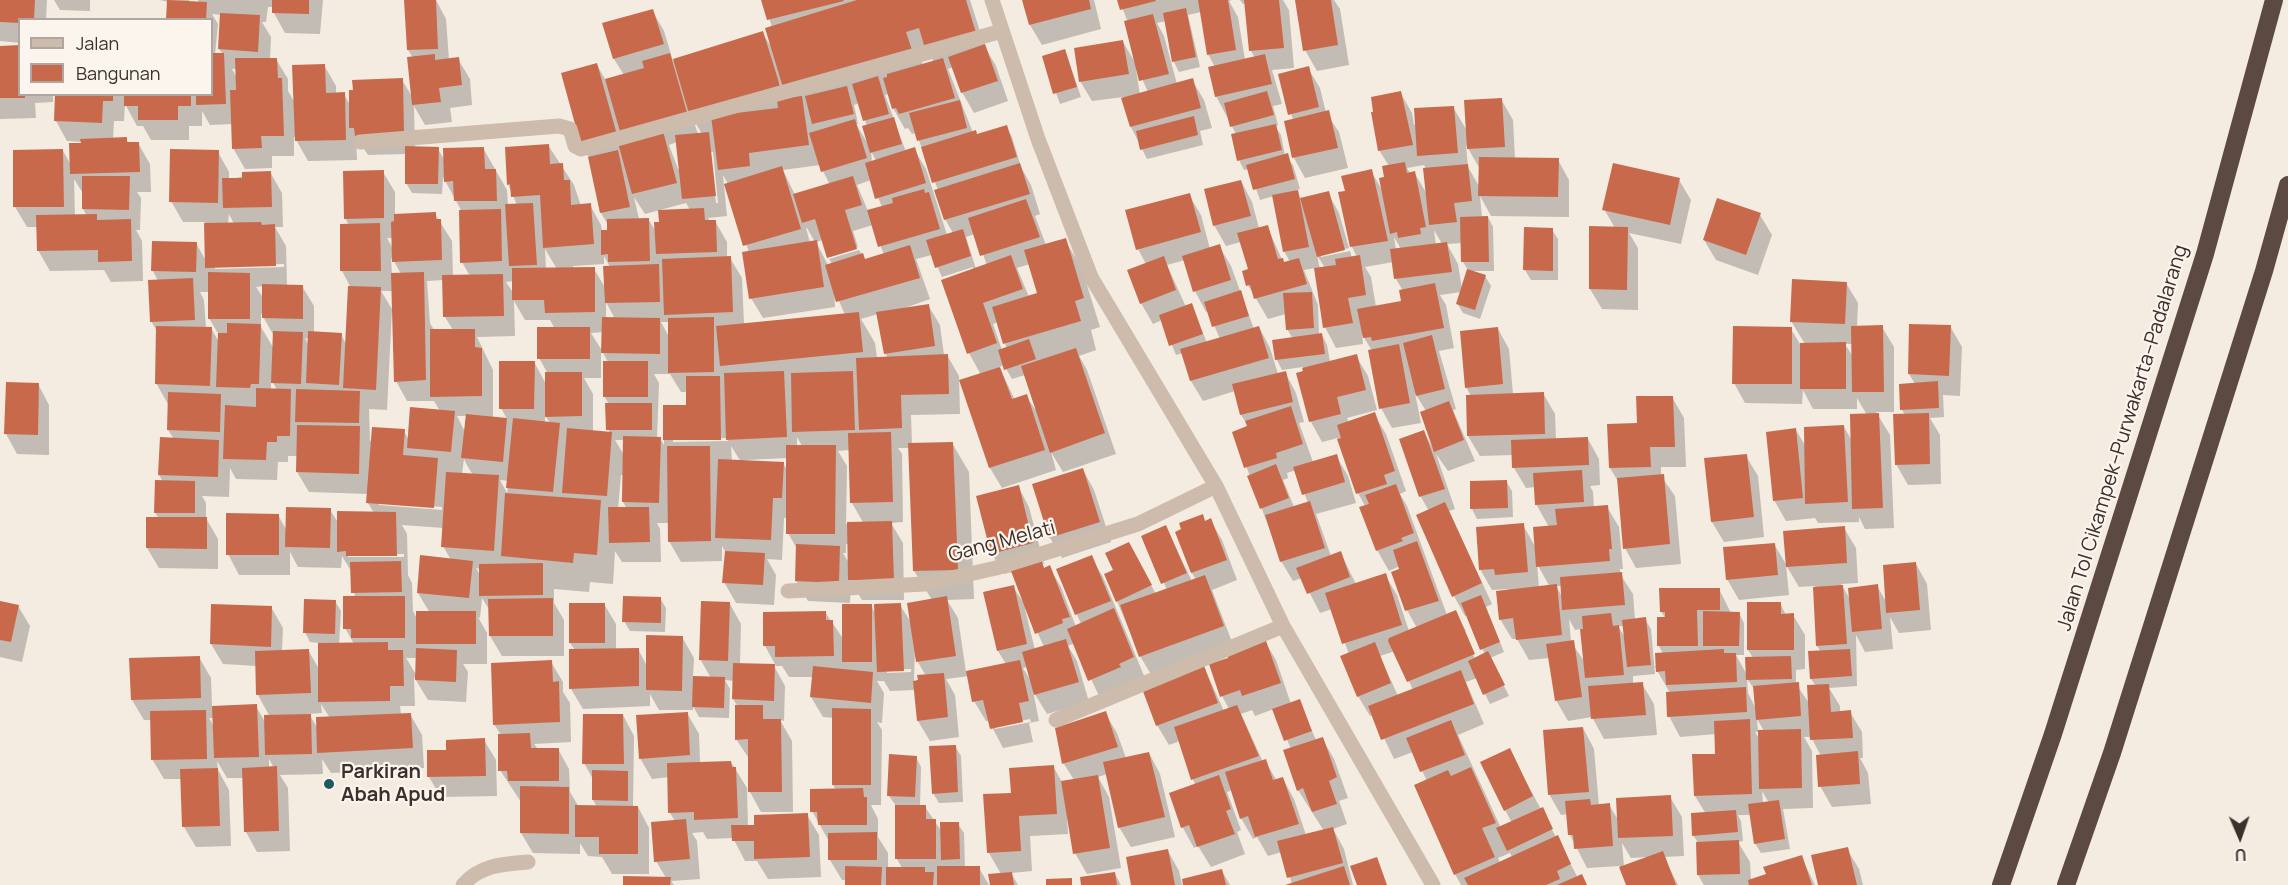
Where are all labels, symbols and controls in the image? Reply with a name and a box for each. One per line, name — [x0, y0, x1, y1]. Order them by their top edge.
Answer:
legend — [18, 18, 213, 96]
text: Jalan — [76, 31, 119, 55]
text: Bangunan — [76, 61, 160, 85]
street label: Jalan Tol Cikampek–Purwakarta–Padalarang — [2053, 242, 2193, 634]
street label: Gang Melati — [946, 516, 1058, 568]
place label: Parkiran Abah Apud — [341, 760, 445, 807]
marker: Parkiran Abah Apud — [322, 777, 336, 791]
north arrow — [2210, 807, 2270, 867]
text: U — [2234, 844, 2247, 866]

